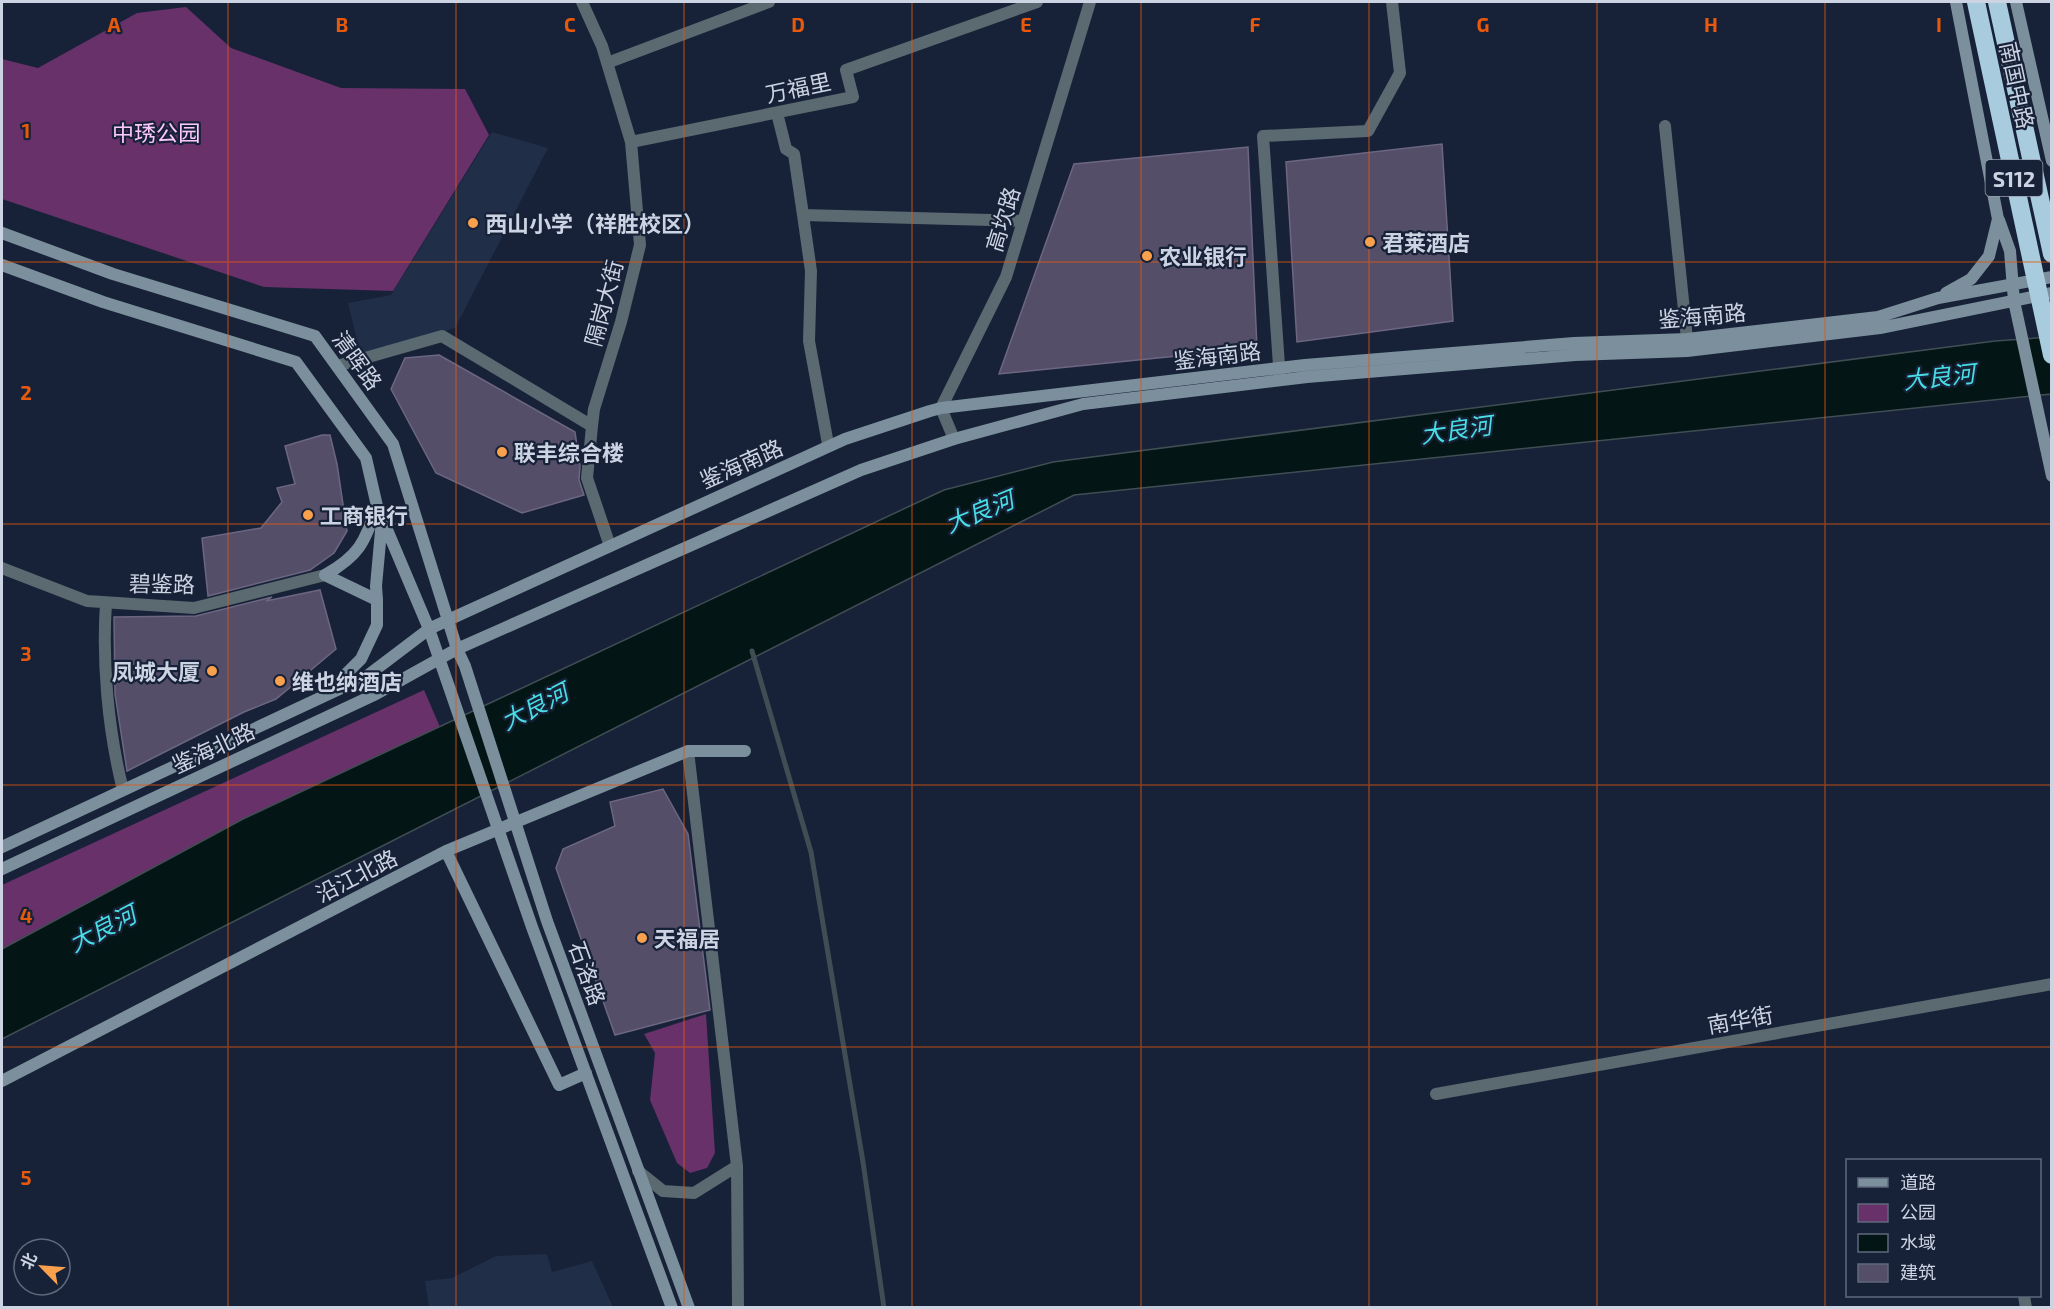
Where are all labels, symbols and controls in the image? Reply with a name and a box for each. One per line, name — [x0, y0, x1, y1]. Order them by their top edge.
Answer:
text: A — [107, 12, 121, 36]
text: B — [336, 12, 348, 36]
text: C — [564, 12, 576, 36]
text: D — [791, 12, 805, 36]
text: E — [1020, 12, 1032, 36]
text: F — [1249, 12, 1261, 36]
text: G — [1477, 12, 1489, 36]
text: H — [1704, 12, 1718, 36]
text: I — [1936, 12, 1942, 36]
street label: 南国中路 — [1996, 39, 2040, 131]
street label: 万福里 — [763, 67, 833, 107]
text: 1 — [22, 118, 30, 142]
park label: 中琇公园 — [112, 119, 200, 145]
road number: S112 — [1986, 160, 2042, 196]
street label: 高坎路 — [980, 184, 1024, 254]
place label: 西山小学（祥胜校区） — [485, 210, 705, 236]
marker: 西山小学（祥胜校区） — [466, 216, 480, 230]
place label: 君莱酒店 — [1382, 229, 1470, 255]
marker: 君莱酒店 — [1363, 235, 1377, 249]
place label: 农业银行 — [1159, 243, 1247, 269]
marker: 农业银行 — [1140, 249, 1154, 263]
street label: 隔岗大街 — [579, 257, 627, 349]
street label: 鉴海南路 — [1657, 298, 1747, 332]
street label: 清晖路 — [328, 326, 388, 394]
street label: 鉴海南路 — [1172, 337, 1262, 373]
water label: 大良河 — [1902, 357, 1980, 394]
text: 2 — [20, 380, 32, 404]
water label: 大良河 — [1418, 409, 1498, 448]
street label: 鉴海南路 — [696, 433, 786, 493]
place label: 联丰综合楼 — [514, 439, 624, 465]
marker: 联丰综合楼 — [495, 445, 509, 459]
water label: 大良河 — [940, 483, 1022, 538]
place label: 工商银行 — [320, 502, 408, 528]
marker: 工商银行 — [301, 508, 315, 522]
street label: 碧鉴路 — [129, 569, 195, 597]
text: 3 — [20, 641, 32, 665]
place label: 凤城大厦 — [112, 658, 200, 684]
marker: 凤城大厦 — [205, 664, 219, 678]
place label: 维也纳酒店 — [292, 668, 402, 694]
marker: 维也纳酒店 — [273, 674, 287, 688]
water label: 大良河 — [495, 675, 576, 735]
street label: 鉴海北路 — [168, 717, 258, 777]
street label: 沿江北路 — [311, 843, 401, 907]
water label: 大良河 — [63, 897, 144, 957]
text: 4 — [20, 903, 33, 927]
place label: 天福居 — [654, 925, 720, 951]
marker: 天福居 — [635, 931, 649, 945]
street label: 石洛路 — [564, 938, 612, 1008]
street label: 南华街 — [1705, 1000, 1775, 1038]
legend — [1846, 1159, 2041, 1297]
text: 5 — [20, 1165, 32, 1189]
text: 道路 — [1900, 1171, 1936, 1193]
text: 公园 — [1900, 1201, 1936, 1223]
text: 水域 — [1900, 1231, 1936, 1253]
north arrow — [12, 1237, 72, 1297]
text: 北 — [16, 1249, 40, 1272]
text: 建筑 — [1900, 1261, 1936, 1283]

